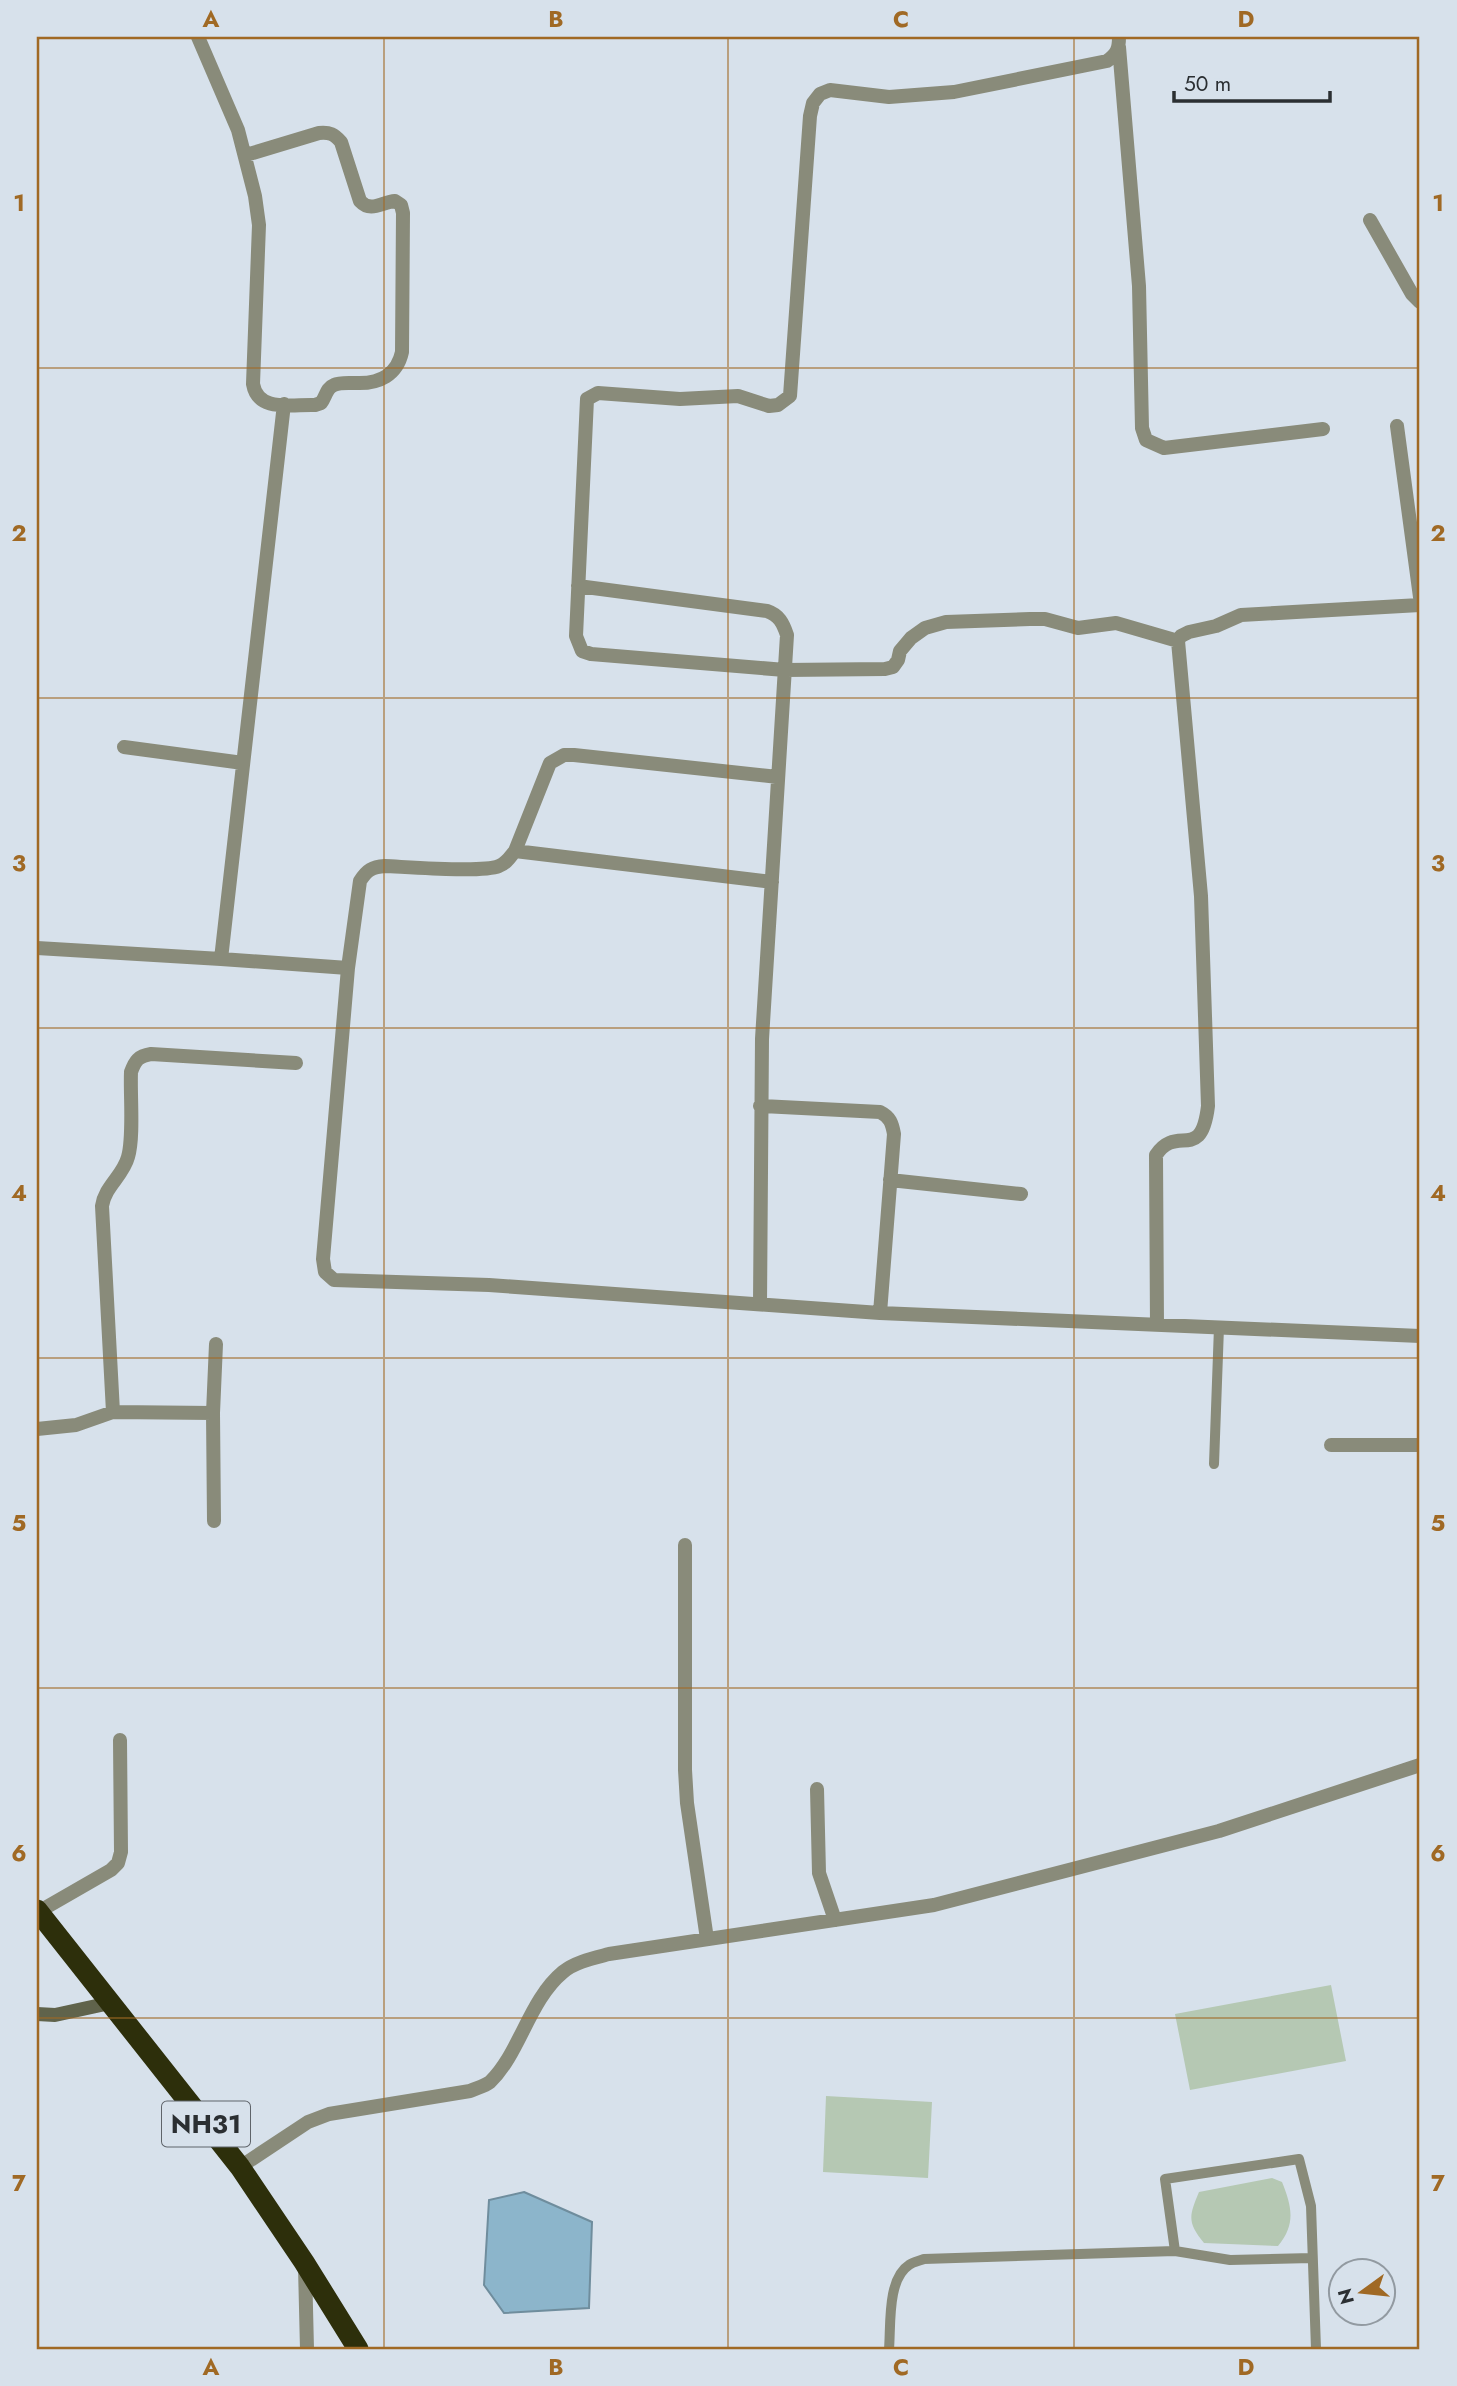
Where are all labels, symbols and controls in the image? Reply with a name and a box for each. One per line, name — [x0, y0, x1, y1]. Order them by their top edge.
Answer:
text: A — [202, 2, 220, 36]
text: B — [548, 2, 564, 36]
text: C — [893, 2, 909, 36]
text: D — [1238, 2, 1255, 36]
scale bar — [1174, 60, 1329, 104]
text: 50 m — [1184, 69, 1231, 99]
text: 1 — [13, 186, 25, 220]
text: 1 — [1432, 186, 1444, 220]
text: 2 — [11, 516, 27, 550]
text: 2 — [1430, 516, 1446, 550]
text: 3 — [12, 846, 26, 880]
text: 3 — [1431, 846, 1445, 880]
text: 4 — [11, 1176, 27, 1210]
text: 4 — [1430, 1176, 1446, 1210]
text: 5 — [12, 1506, 26, 1540]
text: 5 — [1431, 1506, 1445, 1540]
text: 6 — [11, 1836, 27, 1870]
text: 6 — [1430, 1836, 1446, 1870]
road number: NH31 — [162, 2102, 250, 2146]
text: 7 — [12, 2166, 26, 2200]
text: 7 — [1431, 2166, 1445, 2200]
north arrow — [1328, 2256, 1398, 2326]
text: N — [1331, 2285, 1361, 2307]
text: A — [202, 2350, 220, 2384]
text: B — [548, 2350, 564, 2384]
text: C — [893, 2350, 909, 2384]
text: D — [1238, 2350, 1255, 2384]

